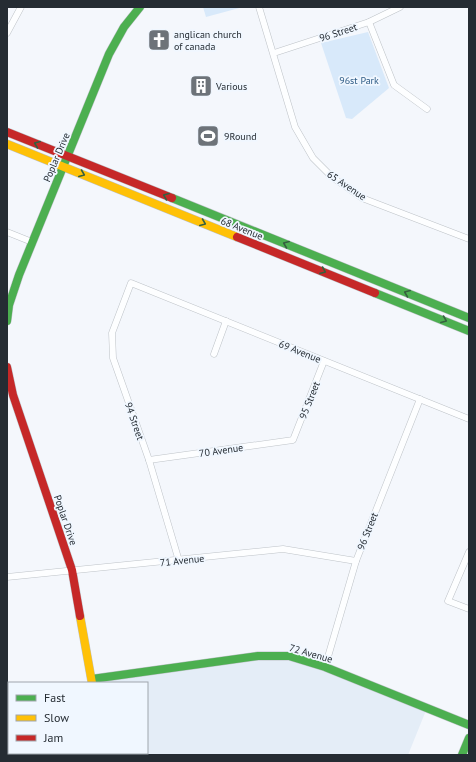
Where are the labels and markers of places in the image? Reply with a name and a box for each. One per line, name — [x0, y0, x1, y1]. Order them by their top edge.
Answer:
church icon: anglican church of canada — [146, 27, 172, 53]
place label: anglican church of canada — [174, 28, 242, 53]
building icon: Various — [188, 73, 214, 99]
place label: Various — [215, 80, 247, 93]
sports icon: 9Round — [195, 123, 221, 149]
place label: 9Round — [224, 130, 257, 143]

